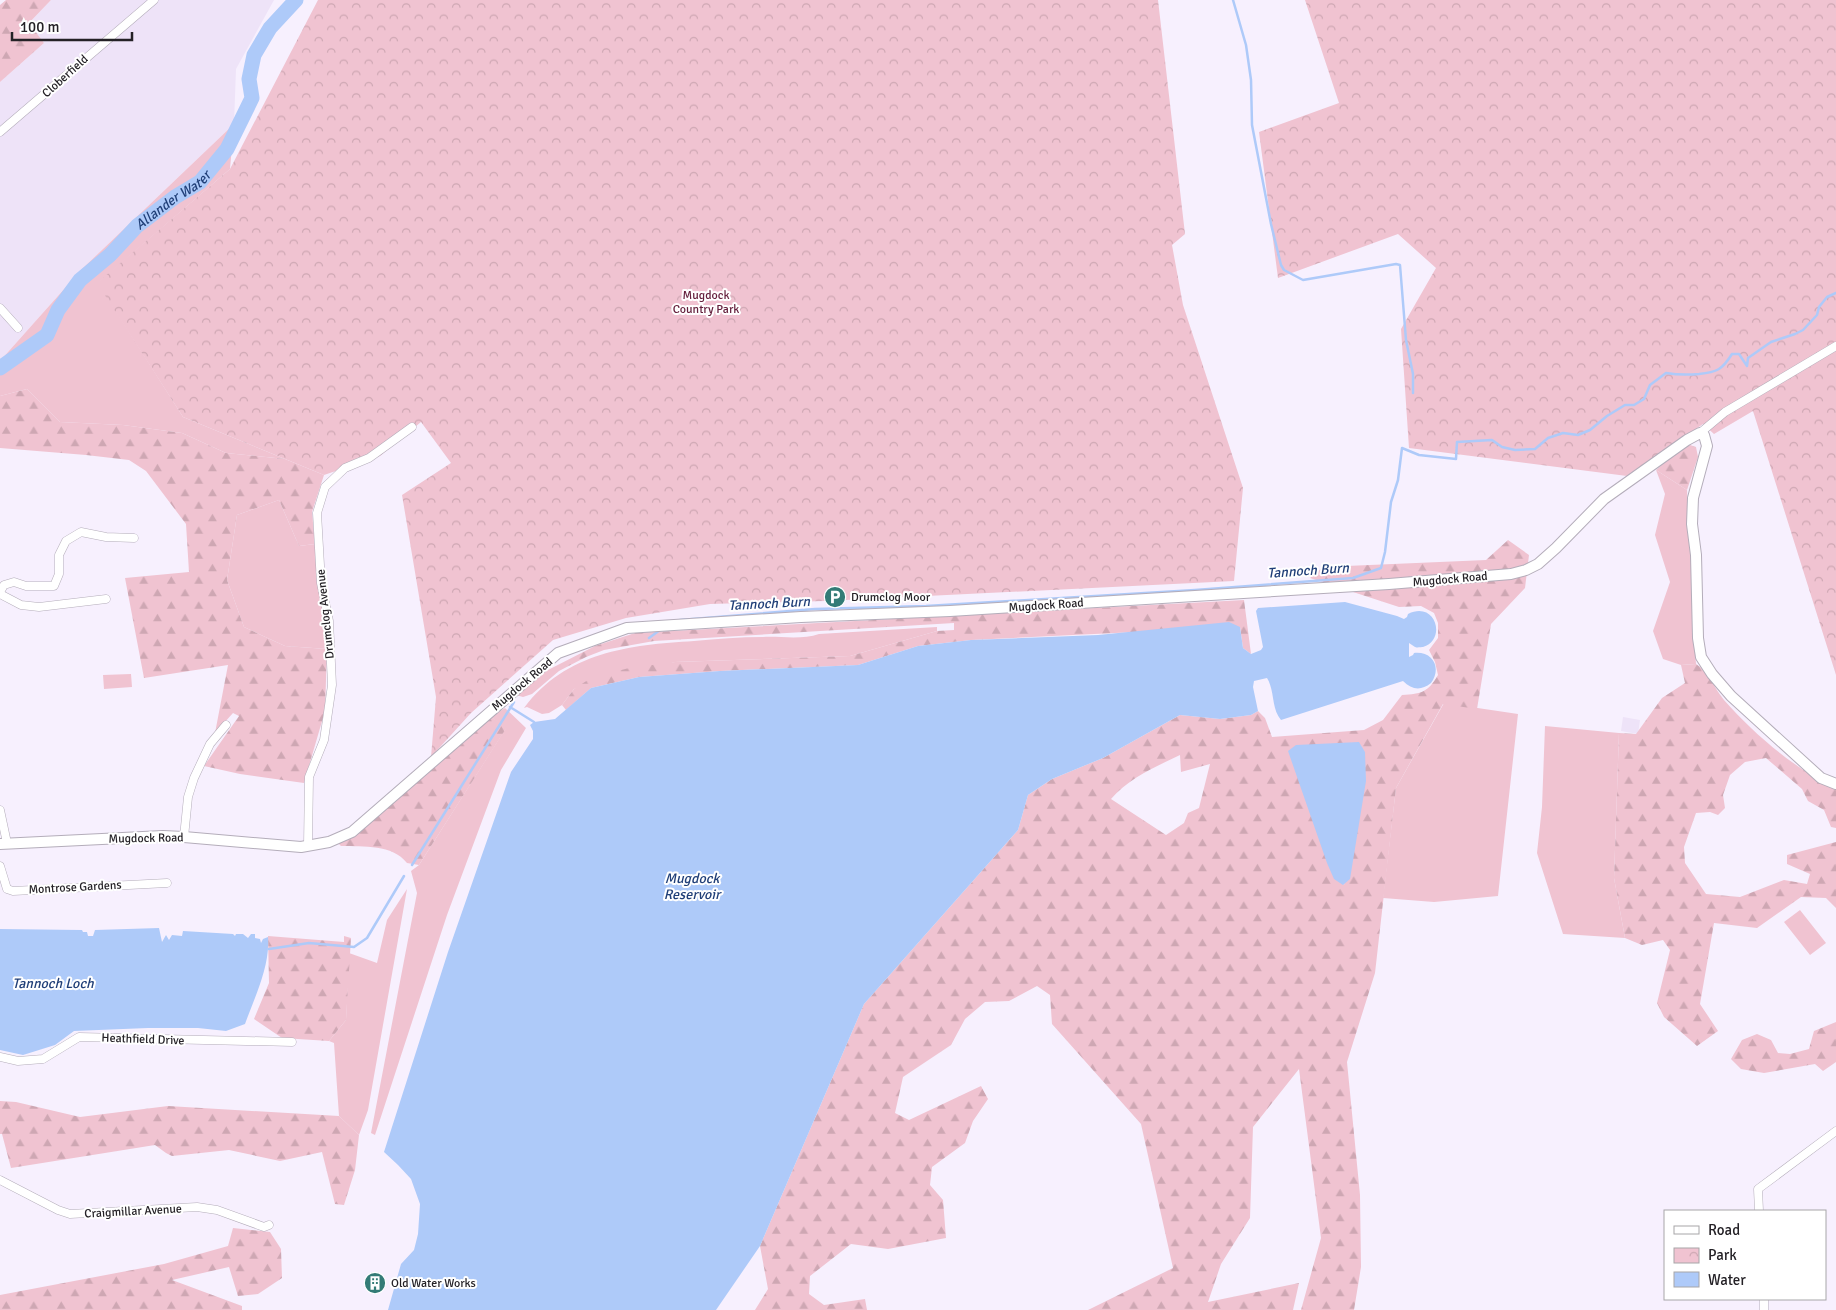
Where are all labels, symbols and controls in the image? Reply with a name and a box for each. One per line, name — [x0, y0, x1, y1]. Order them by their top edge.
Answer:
scale bar — [12, 10, 132, 42]
text: 100 m — [20, 18, 60, 36]
street label: Cloberfield — [39, 52, 91, 101]
water label: Allander Water — [132, 166, 216, 233]
park label: Mugdock Country Park — [673, 288, 739, 317]
water label: Tannoch Burn — [1267, 559, 1350, 582]
street label: Drumclog Avenue — [313, 568, 338, 660]
street label: Mugdock Road — [1412, 569, 1488, 590]
parking icon: Drumclog Moor — [823, 585, 847, 609]
place label: Drumclog Moor — [851, 590, 931, 605]
water label: Tannoch Burn — [728, 593, 811, 614]
street label: Mugdock Road — [1008, 595, 1084, 616]
street label: Mugdock Road — [489, 654, 556, 714]
street label: Mugdock Road — [108, 830, 184, 847]
water label: Mugdock Reservoir — [664, 870, 722, 903]
street label: Montrose Gardens — [28, 878, 122, 897]
water label: Tannoch Loch — [12, 975, 94, 992]
street label: Heathfield Drive — [101, 1031, 185, 1048]
street label: Craigmillar Avenue — [84, 1201, 182, 1222]
legend — [1664, 1210, 1826, 1300]
text: Road — [1708, 1221, 1740, 1239]
text: Park — [1708, 1246, 1737, 1264]
building icon: Old Water Works — [363, 1271, 387, 1295]
text: Water — [1708, 1271, 1746, 1289]
place label: Old Water Works — [391, 1276, 476, 1291]

